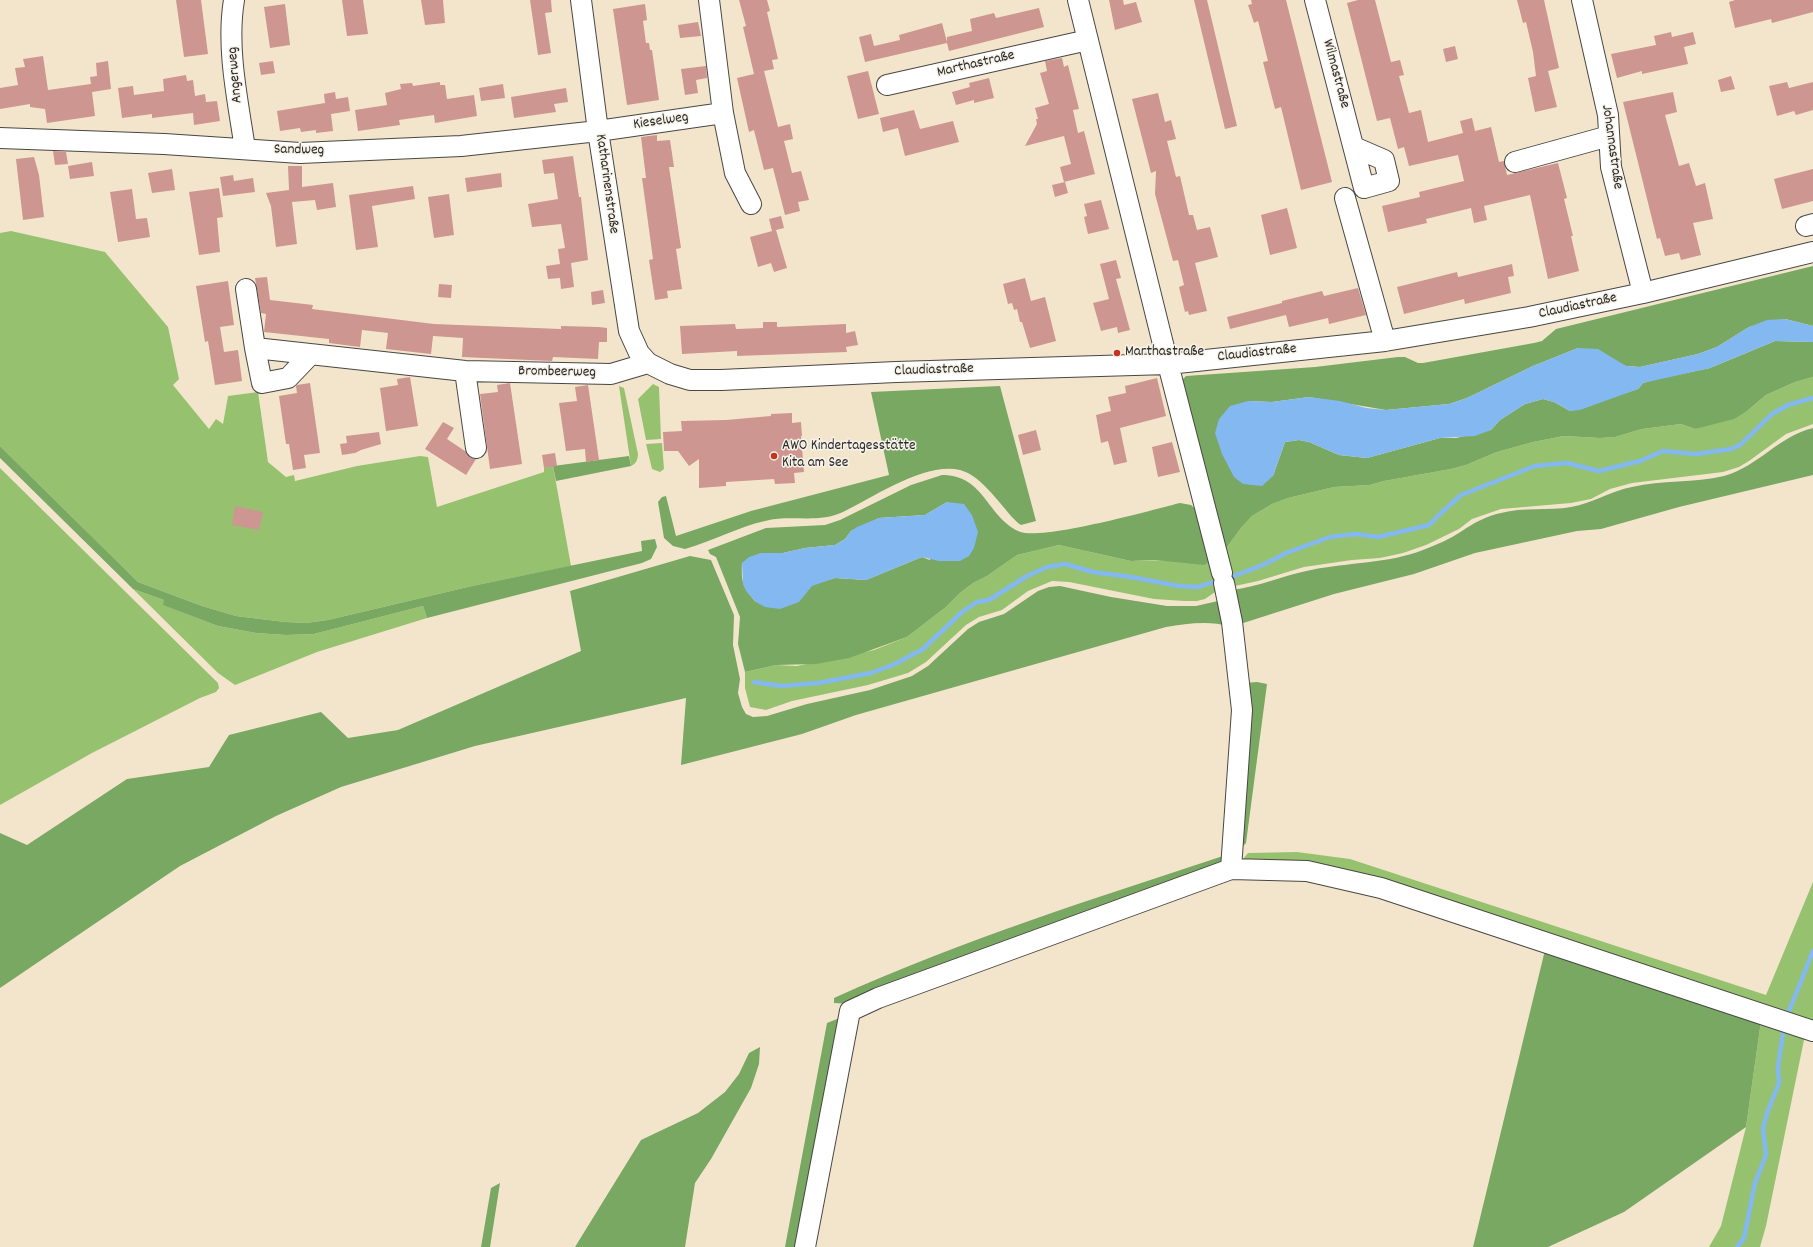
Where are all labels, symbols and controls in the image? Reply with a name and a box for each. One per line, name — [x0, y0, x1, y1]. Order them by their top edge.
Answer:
street label: Wilmastraße — [1317, 38, 1353, 110]
street label: Angerweg — [225, 46, 247, 104]
street label: Marthastraße — [935, 47, 1017, 83]
street label: Johannastraße — [1596, 104, 1626, 190]
street label: Kieselweg — [632, 109, 690, 135]
street label: Katharinenstraße — [590, 133, 622, 235]
street label: Sandweg — [274, 142, 324, 160]
street label: Claudiastraße — [1537, 290, 1619, 324]
street label: Claudiastraße — [1217, 341, 1297, 367]
place label: Marthastraße — [1125, 344, 1204, 362]
marker: Marthastraße — [1112, 348, 1122, 358]
street label: Claudiastraße — [894, 361, 974, 381]
street label: Brombeerweg — [518, 363, 596, 383]
place label: AWO Kindertagesstätte Kita am See — [782, 438, 916, 473]
marker: AWO Kindertagesstätte Kita am See — [769, 451, 779, 461]

